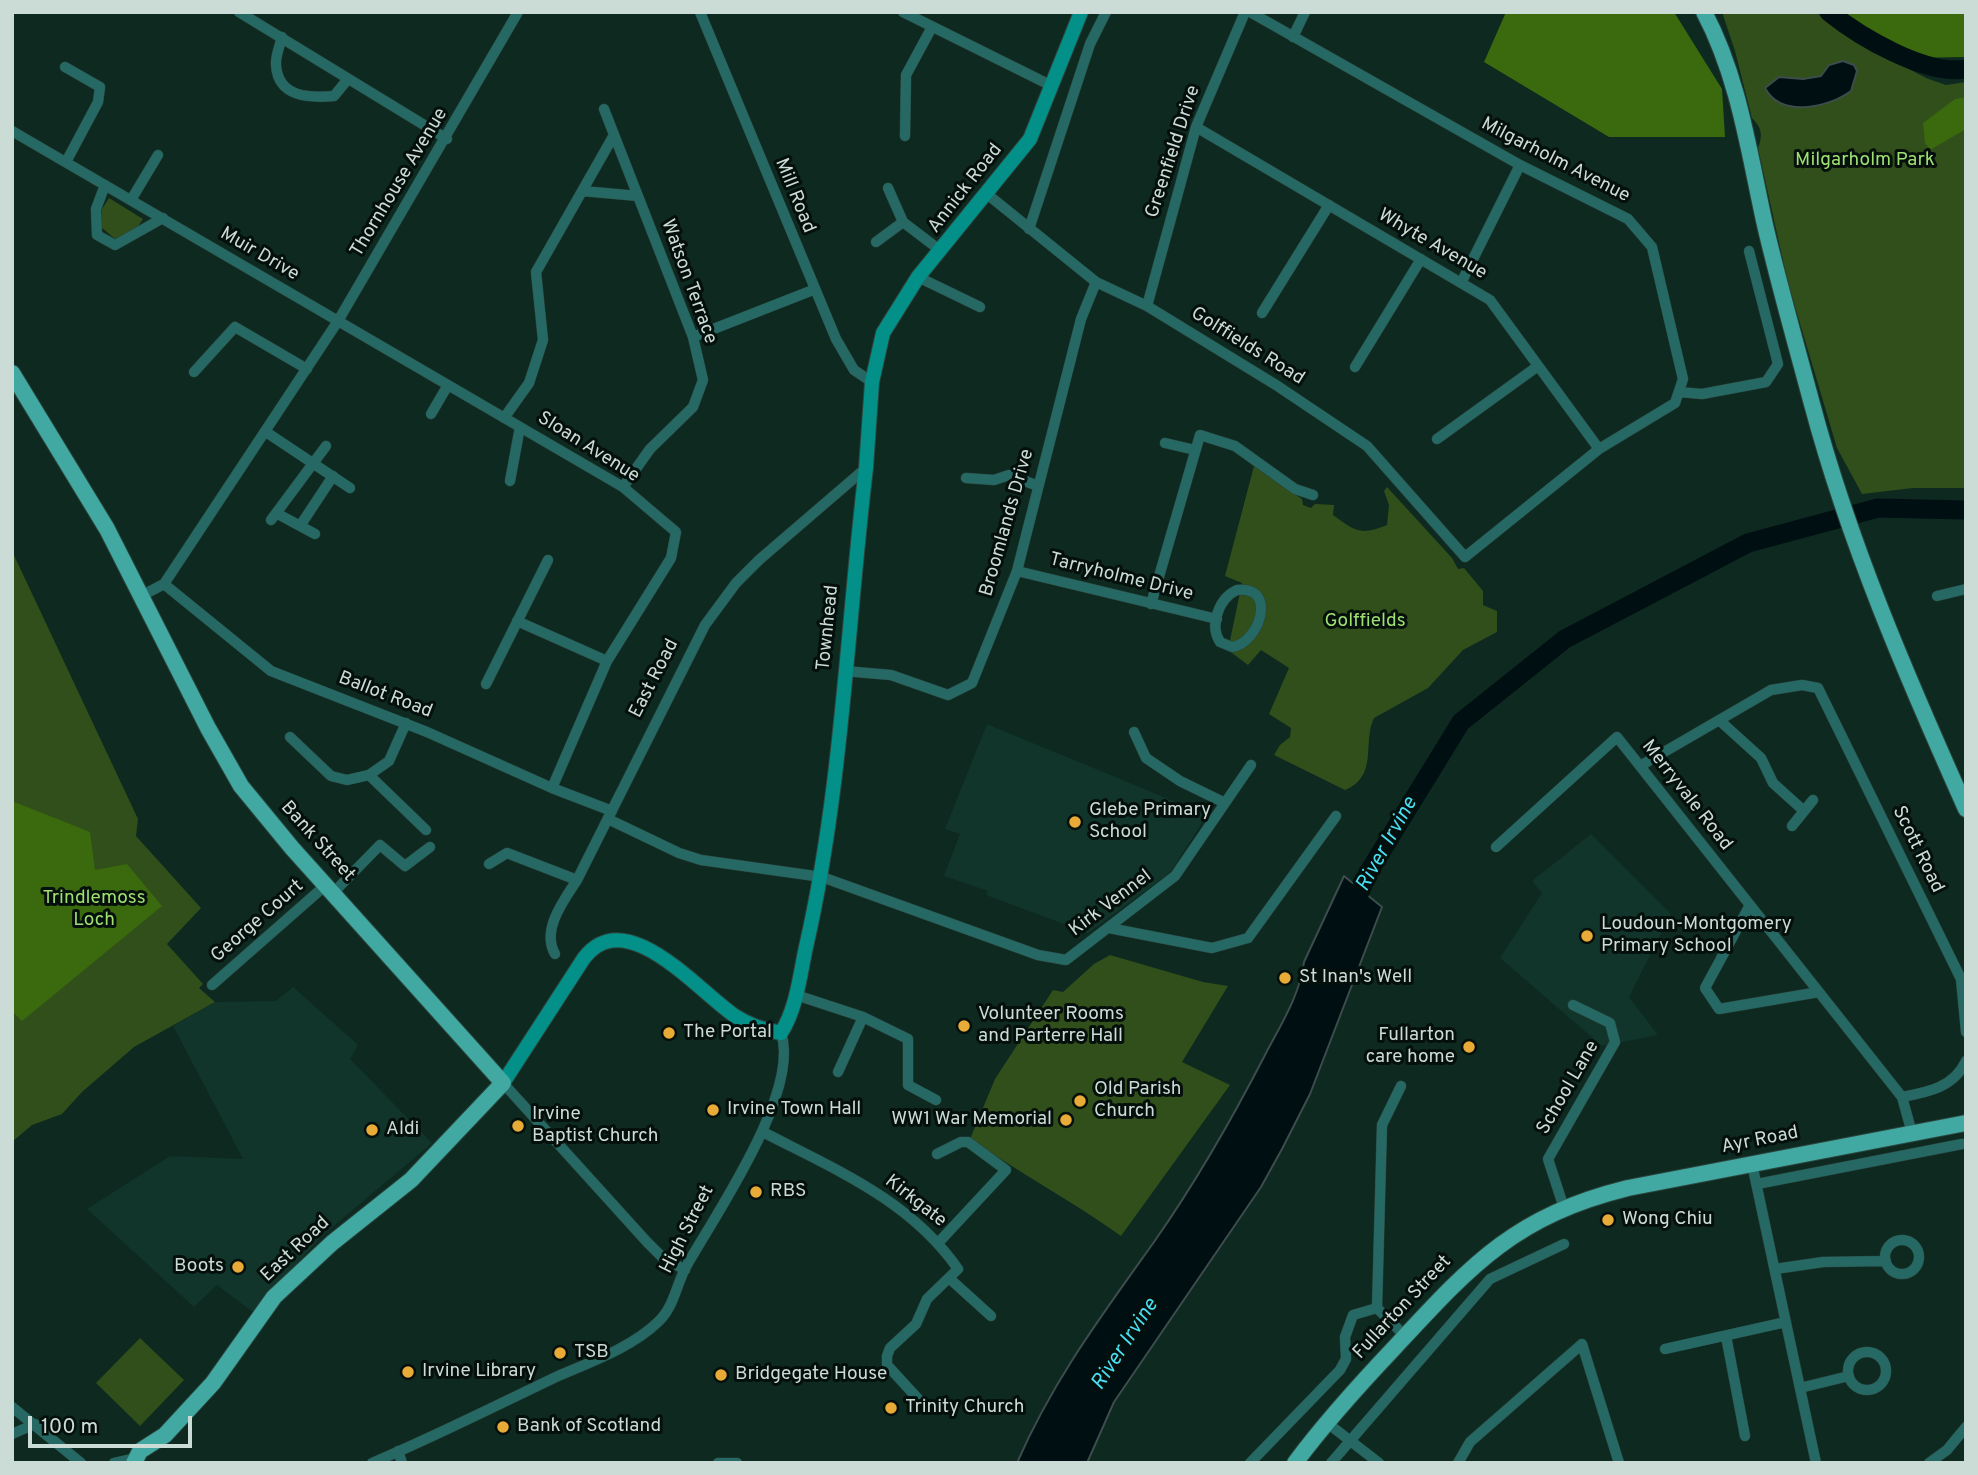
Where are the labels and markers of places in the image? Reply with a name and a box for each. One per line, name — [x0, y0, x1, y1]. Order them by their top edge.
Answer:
place label: Glebe Primary School — [1089, 800, 1211, 844]
marker: Glebe Primary School — [1067, 814, 1083, 830]
place label: Loudoun-Montgomery Primary School — [1601, 914, 1792, 958]
marker: Loudoun-Montgomery Primary School — [1579, 928, 1595, 944]
place label: St Inan's Well — [1299, 967, 1412, 989]
marker: St Inan's Well — [1277, 970, 1293, 986]
place label: Volunteer Rooms and Parterre Hall — [978, 1004, 1124, 1048]
marker: Volunteer Rooms and Parterre Hall — [956, 1018, 972, 1034]
place label: The Portal — [683, 1022, 772, 1044]
marker: The Portal — [661, 1025, 677, 1041]
place label: Fullarton care home — [1366, 1025, 1455, 1069]
marker: Fullarton care home — [1461, 1039, 1477, 1055]
place label: Old Parish Church — [1094, 1079, 1182, 1123]
marker: Old Parish Church — [1072, 1093, 1088, 1109]
place label: Irvine Town Hall — [727, 1099, 861, 1121]
marker: Irvine Town Hall — [705, 1102, 721, 1118]
place label: Irvine Baptist Church — [532, 1104, 658, 1148]
place label: WW1 War Memorial — [891, 1109, 1052, 1131]
marker: WW1 War Memorial — [1058, 1112, 1074, 1128]
marker: Irvine Baptist Church — [510, 1118, 526, 1134]
place label: Aldi — [386, 1119, 419, 1141]
marker: Aldi — [364, 1122, 380, 1138]
place label: RBS — [770, 1181, 806, 1203]
marker: RBS — [748, 1184, 764, 1200]
place label: Wong Chiu — [1622, 1209, 1713, 1231]
marker: Wong Chiu — [1600, 1212, 1616, 1228]
place label: Boots — [174, 1256, 224, 1278]
marker: Boots — [230, 1259, 246, 1275]
place label: TSB — [574, 1342, 609, 1364]
marker: TSB — [552, 1345, 568, 1361]
place label: Irvine Library — [422, 1361, 536, 1383]
marker: Irvine Library — [400, 1364, 416, 1380]
place label: Bridgegate House — [735, 1364, 887, 1386]
marker: Bridgegate House — [713, 1367, 729, 1383]
place label: Trinity Church — [905, 1397, 1024, 1419]
marker: Trinity Church — [883, 1400, 899, 1416]
place label: Bank of Scotland — [517, 1416, 661, 1438]
marker: Bank of Scotland — [495, 1419, 511, 1435]

